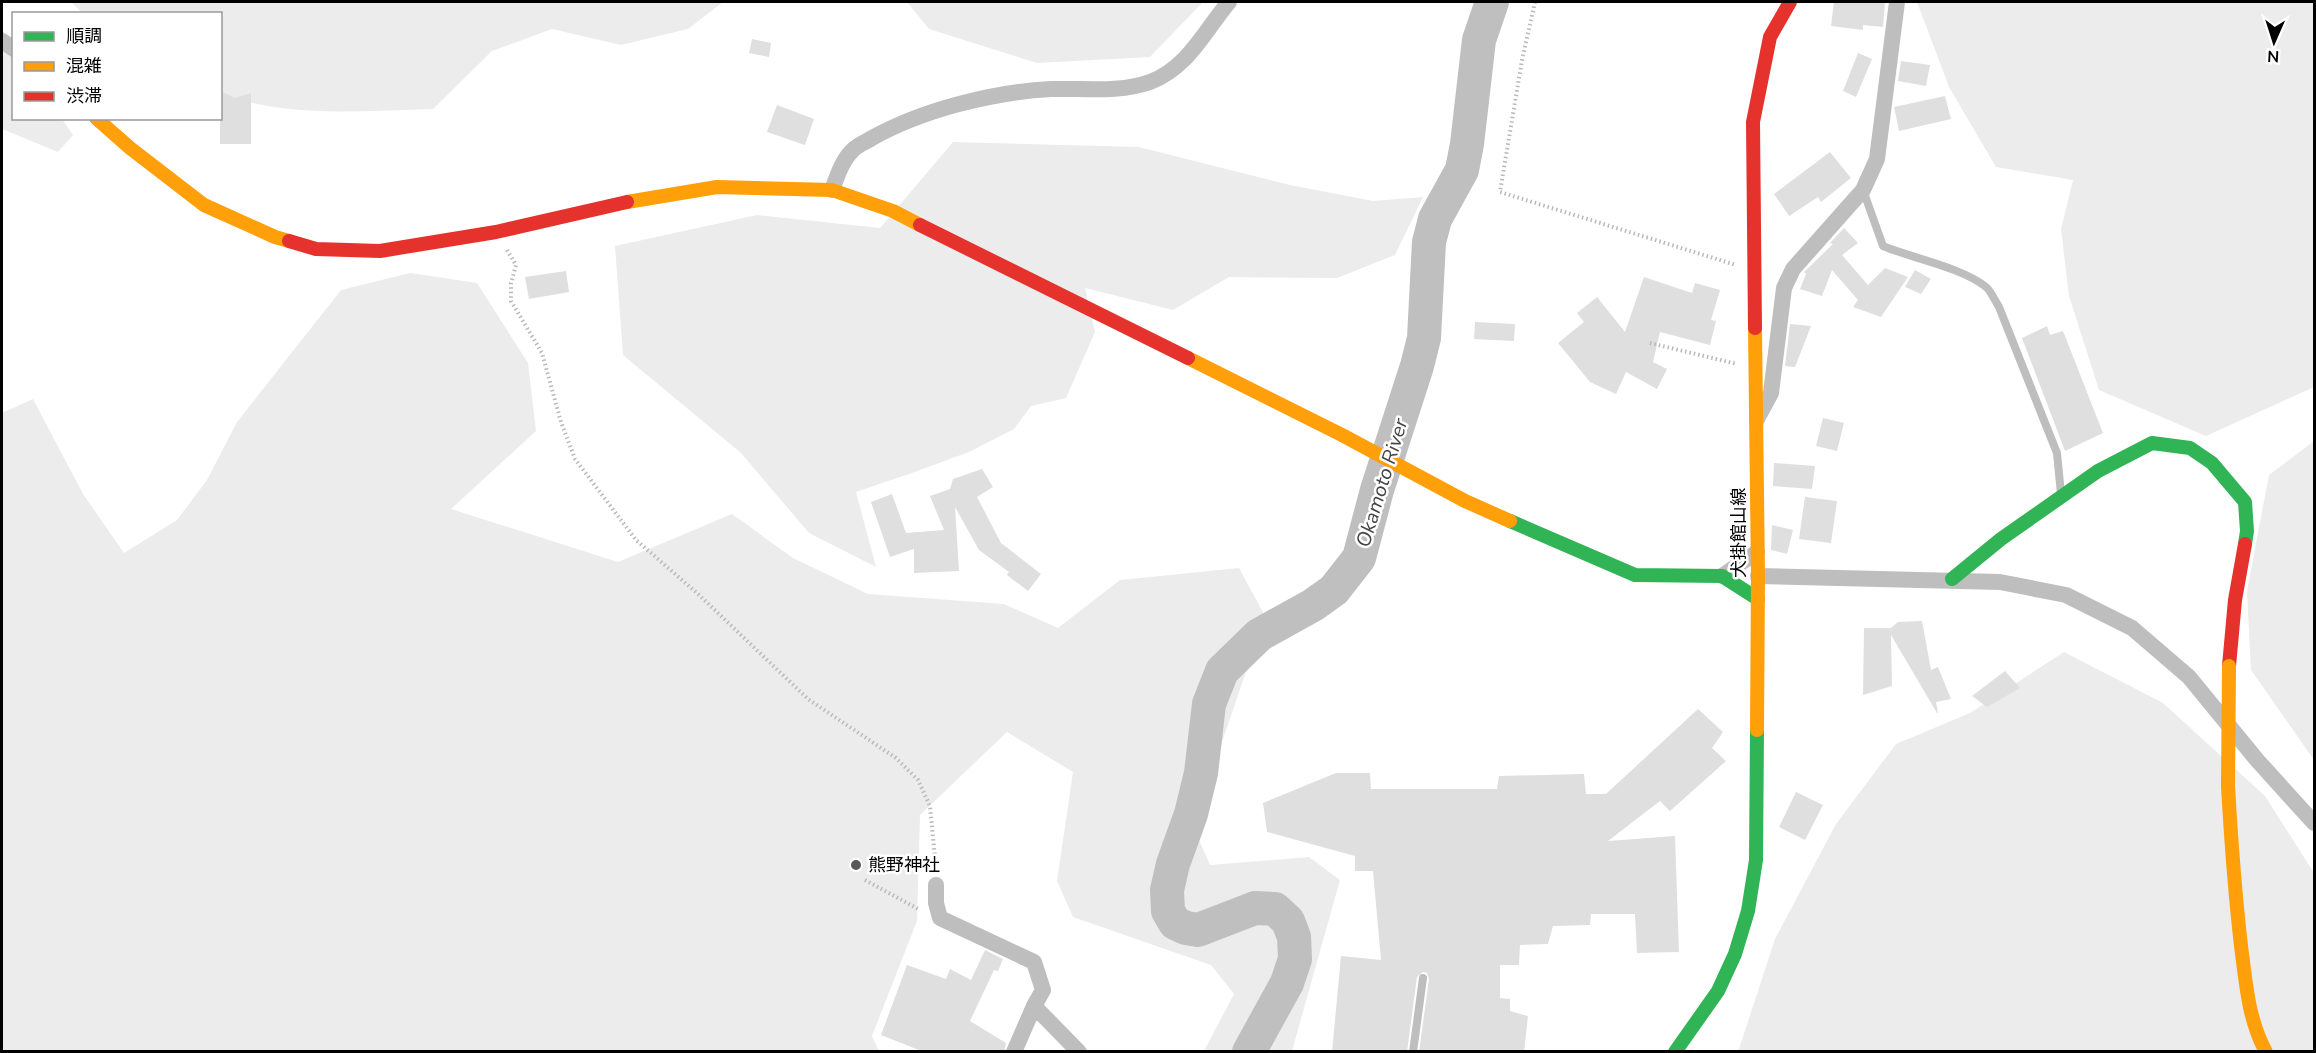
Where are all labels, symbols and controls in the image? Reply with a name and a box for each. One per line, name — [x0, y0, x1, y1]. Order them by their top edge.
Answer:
legend — [12, 12, 222, 120]
north arrow — [2244, 12, 2304, 72]
text: 順調 — [66, 24, 102, 48]
text: N — [2267, 45, 2280, 67]
text: 混雑 — [66, 54, 102, 78]
text: 渋滞 — [66, 84, 102, 108]
water label: Okamoto River — [1350, 415, 1415, 551]
street label: 犬掛館山線 — [1727, 488, 1751, 578]
place label: 熊野神社 — [868, 853, 940, 877]
marker: 熊野神社 — [849, 858, 863, 872]

